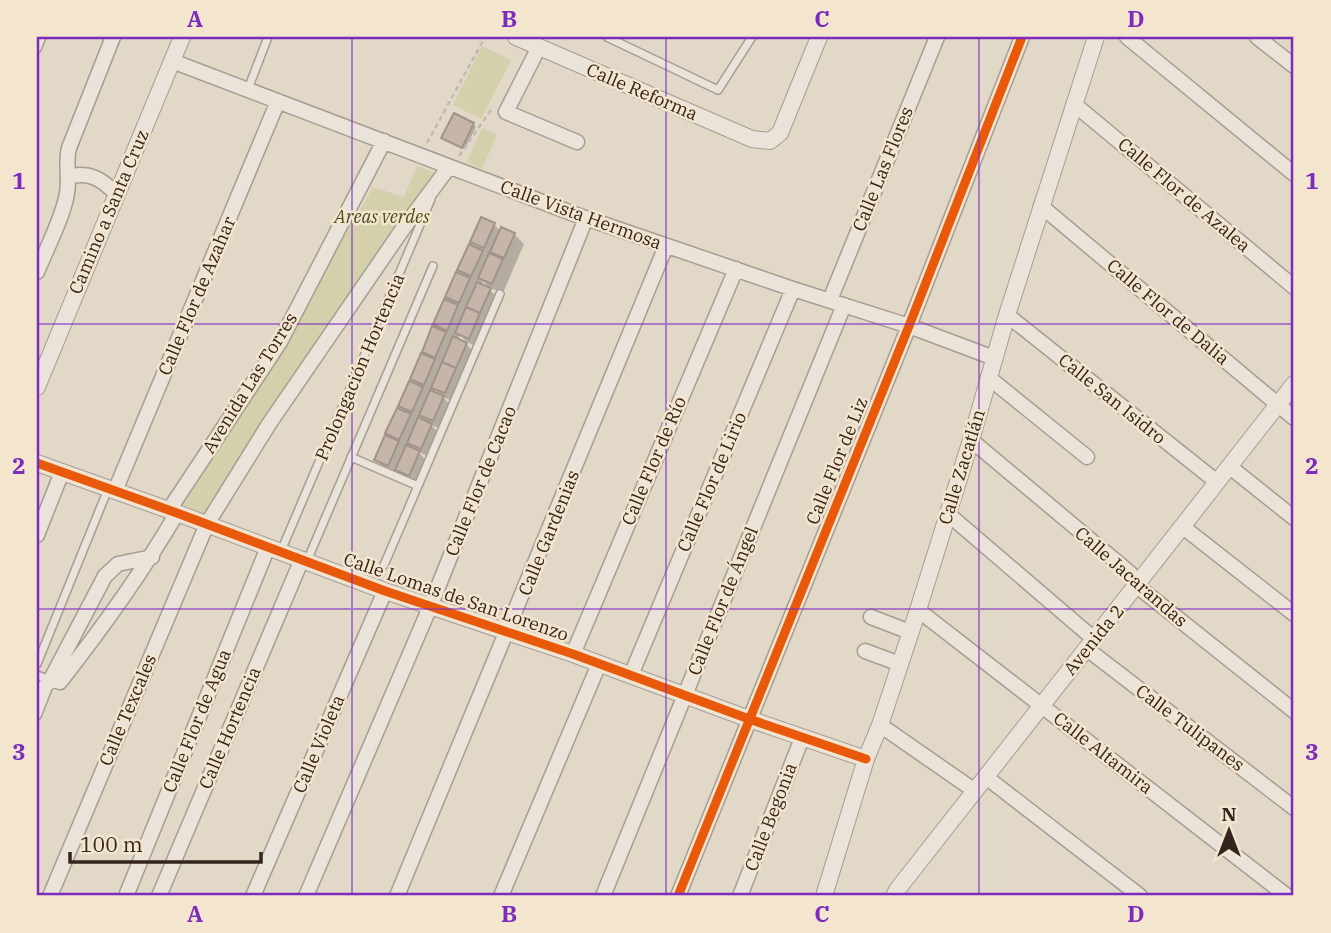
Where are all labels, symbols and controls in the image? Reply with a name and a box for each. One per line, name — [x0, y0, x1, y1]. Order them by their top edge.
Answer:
text: A — [187, 3, 203, 33]
text: B — [501, 3, 517, 33]
text: C — [814, 3, 830, 33]
text: D — [1127, 3, 1145, 33]
street label: Calle Reforma — [583, 58, 701, 125]
street label: Calle Las Flores — [847, 103, 918, 235]
street label: Camino a Santa Cruz — [64, 126, 154, 297]
street label: Calle Flor de Azalea — [1113, 132, 1256, 257]
text: 1 — [12, 165, 26, 195]
text: 1 — [1305, 165, 1319, 195]
street label: Calle Vista Hermosa — [497, 175, 665, 254]
park label: Areas verdes — [333, 205, 430, 228]
street label: Calle Flor de Azahar — [153, 213, 240, 379]
street label: Calle Flor de Dalia — [1102, 254, 1234, 370]
street label: Prolongación Hortencia — [310, 269, 410, 464]
street label: Avenida Las Torres — [197, 308, 302, 458]
street label: Calle San Isidro — [1054, 348, 1171, 449]
street label: Calle Flor de Río — [616, 393, 691, 529]
street label: Calle Flor de Liz — [801, 394, 873, 528]
street label: Calle Flor de Cacao — [440, 402, 521, 559]
street label: Calle Zacatlán — [933, 406, 990, 527]
street label: Calle Flor de Lirio — [672, 408, 751, 555]
text: 2 — [12, 450, 26, 480]
text: 2 — [1305, 450, 1319, 480]
street label: Calle Gardenias — [513, 467, 584, 599]
street label: Calle Jacarandas — [1070, 521, 1192, 632]
street label: Calle Flor de Ángel — [682, 523, 763, 678]
street label: Calle Lomas de San Lorenzo — [341, 547, 572, 646]
street label: Avenida 2 — [1058, 600, 1129, 680]
street label: Calle Flor de Agua — [157, 646, 236, 796]
street label: Calle Texcales — [94, 651, 161, 769]
street label: Calle Hortencia — [193, 663, 266, 792]
street label: Calle Tulipanes — [1131, 679, 1249, 776]
street label: Calle Violeta — [288, 691, 350, 796]
street label: Calle Altamira — [1049, 706, 1158, 799]
text: 3 — [12, 736, 26, 766]
text: 3 — [1305, 736, 1319, 766]
street label: Calle Begonia — [739, 759, 802, 874]
north arrow — [1194, 796, 1264, 866]
text: N — [1221, 802, 1237, 826]
scale bar — [70, 821, 261, 865]
text: 100 m — [80, 830, 143, 858]
text: A — [187, 898, 203, 928]
text: B — [501, 898, 517, 928]
text: C — [814, 898, 830, 928]
text: D — [1127, 898, 1145, 928]

